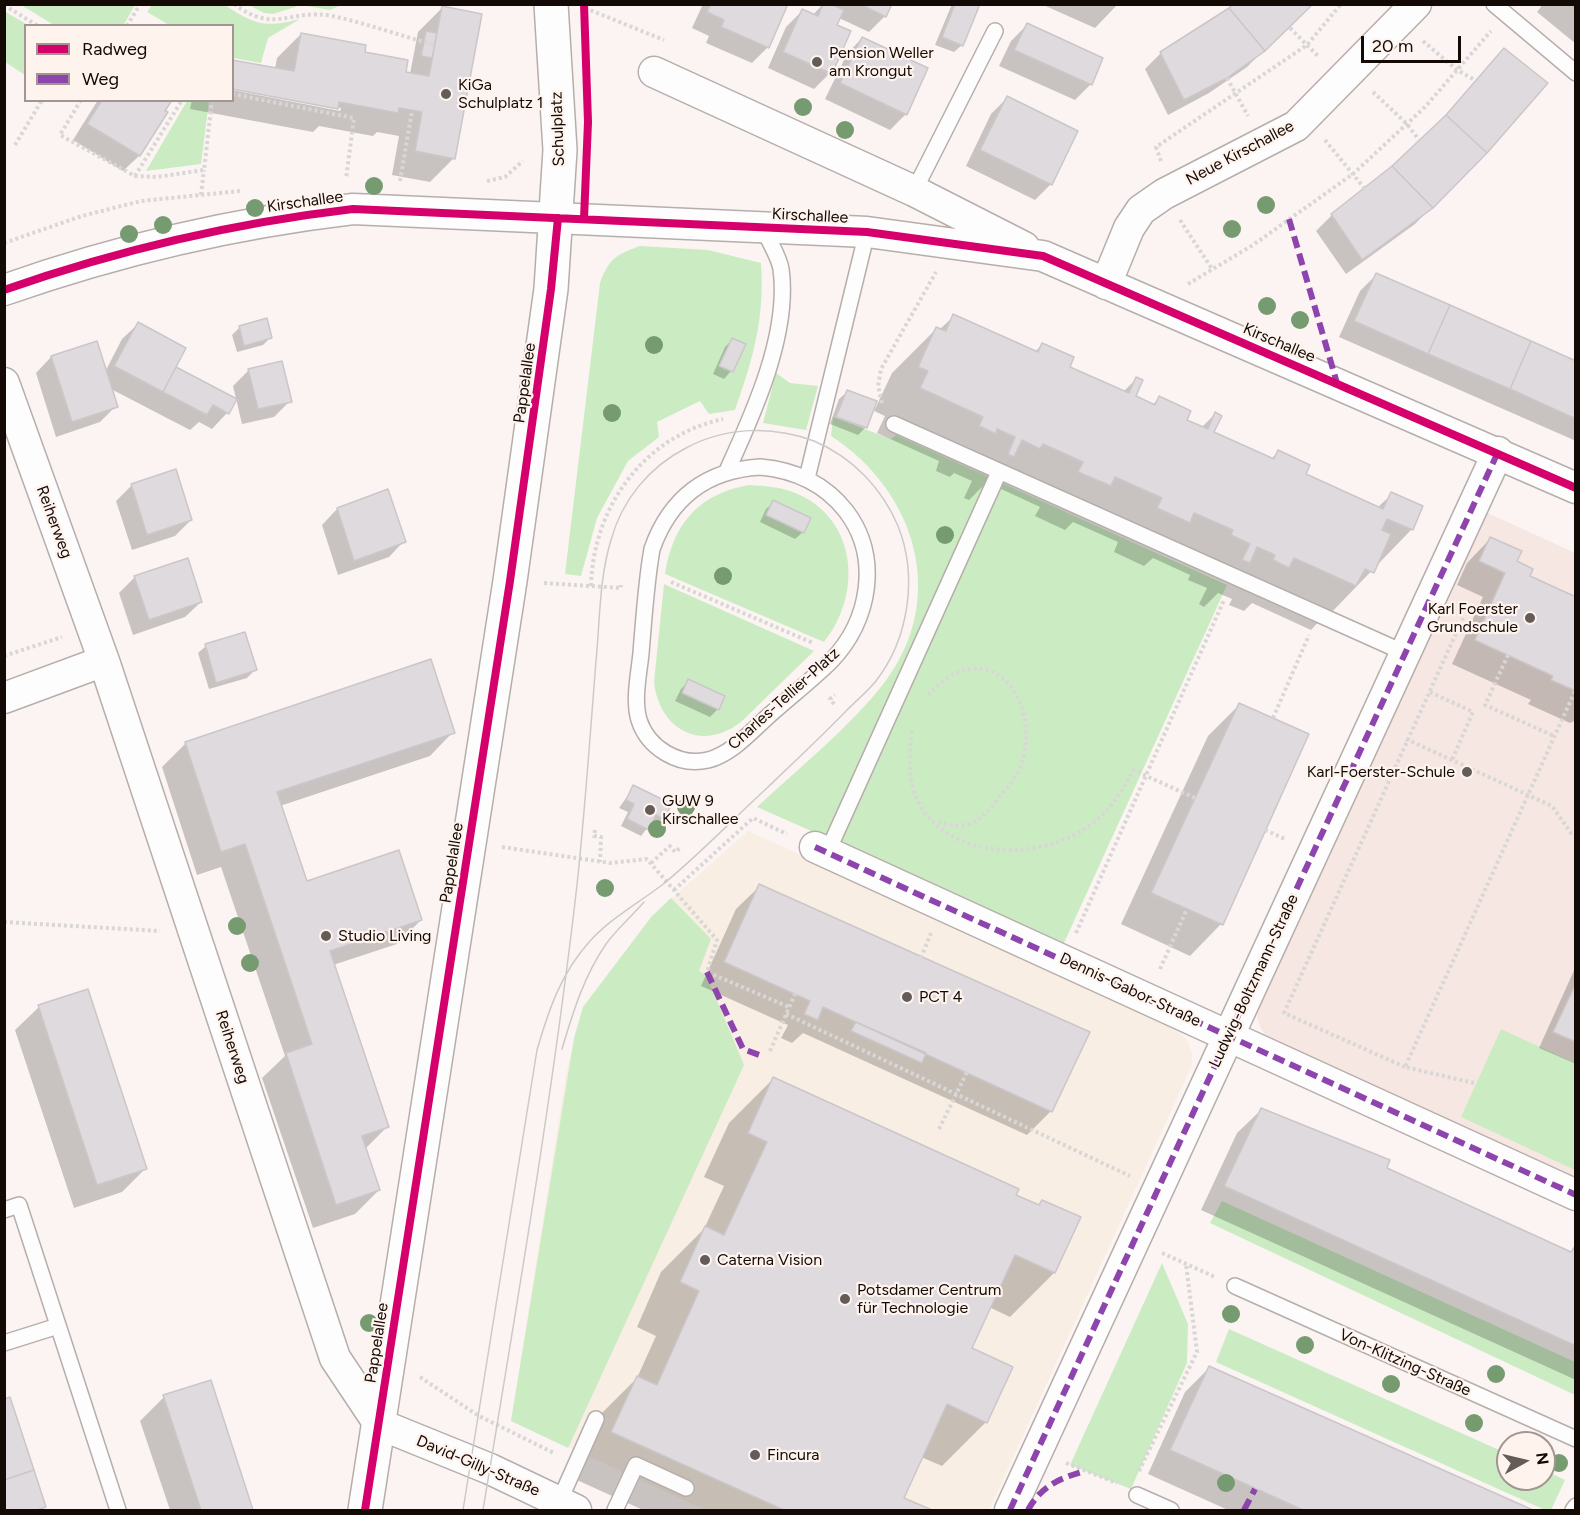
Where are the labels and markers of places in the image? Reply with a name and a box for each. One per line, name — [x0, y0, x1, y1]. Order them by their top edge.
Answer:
place label: Pension Weller am Krongut — [829, 43, 934, 81]
marker: Pension Weller am Krongut — [810, 55, 824, 69]
place label: KiGa Schulplatz 1 — [458, 75, 543, 113]
marker: KiGa Schulplatz 1 — [439, 87, 453, 101]
place label: Karl Foerster Grundschule — [1427, 599, 1518, 637]
marker: Karl Foerster Grundschule — [1523, 611, 1537, 625]
place label: Karl-Foerster-Schule — [1307, 762, 1455, 782]
marker: Karl-Foerster-Schule — [1460, 765, 1474, 779]
place label: GUW 9 Kirschallee — [662, 791, 739, 829]
marker: GUW 9 Kirschallee — [643, 803, 657, 817]
place label: Studio Living — [338, 926, 432, 946]
marker: Studio Living — [319, 929, 333, 943]
place label: PCT 4 — [919, 987, 963, 1007]
marker: PCT 4 — [900, 990, 914, 1004]
place label: Caterna Vision — [717, 1250, 822, 1270]
marker: Caterna Vision — [698, 1253, 712, 1267]
place label: Potsdamer Centrum für Technologie — [857, 1280, 1001, 1318]
marker: Potsdamer Centrum für Technologie — [838, 1292, 852, 1306]
place label: Fincura — [767, 1445, 819, 1465]
marker: Fincura — [748, 1448, 762, 1462]

